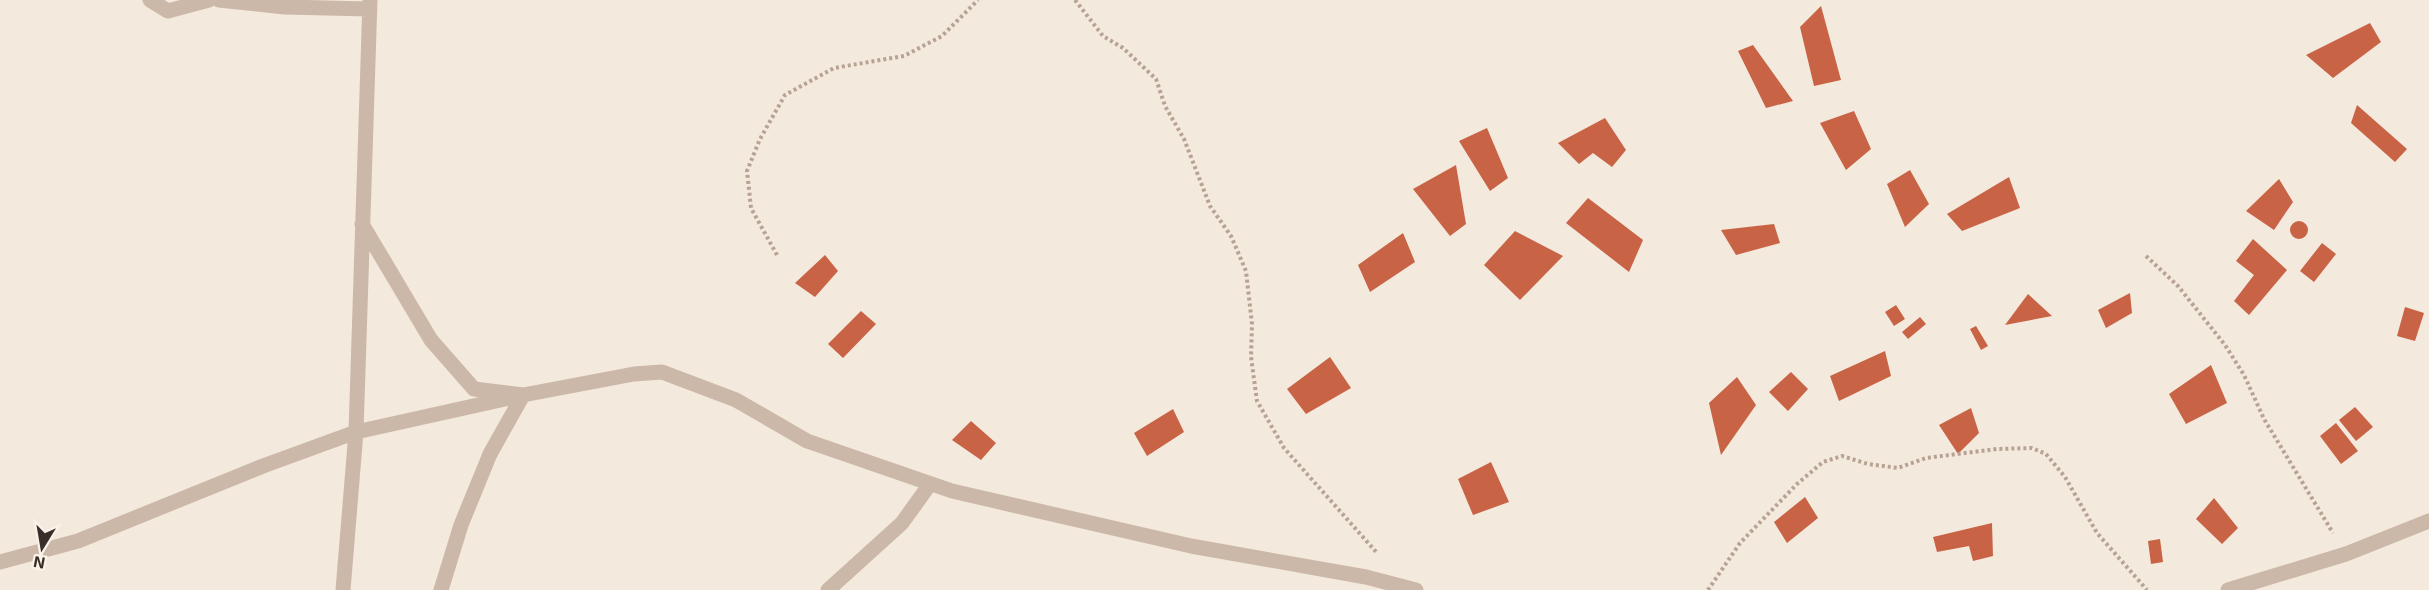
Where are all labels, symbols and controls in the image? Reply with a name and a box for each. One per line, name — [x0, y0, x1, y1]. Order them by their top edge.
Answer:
north arrow — [12, 518, 72, 578]
text: N — [32, 553, 47, 574]

